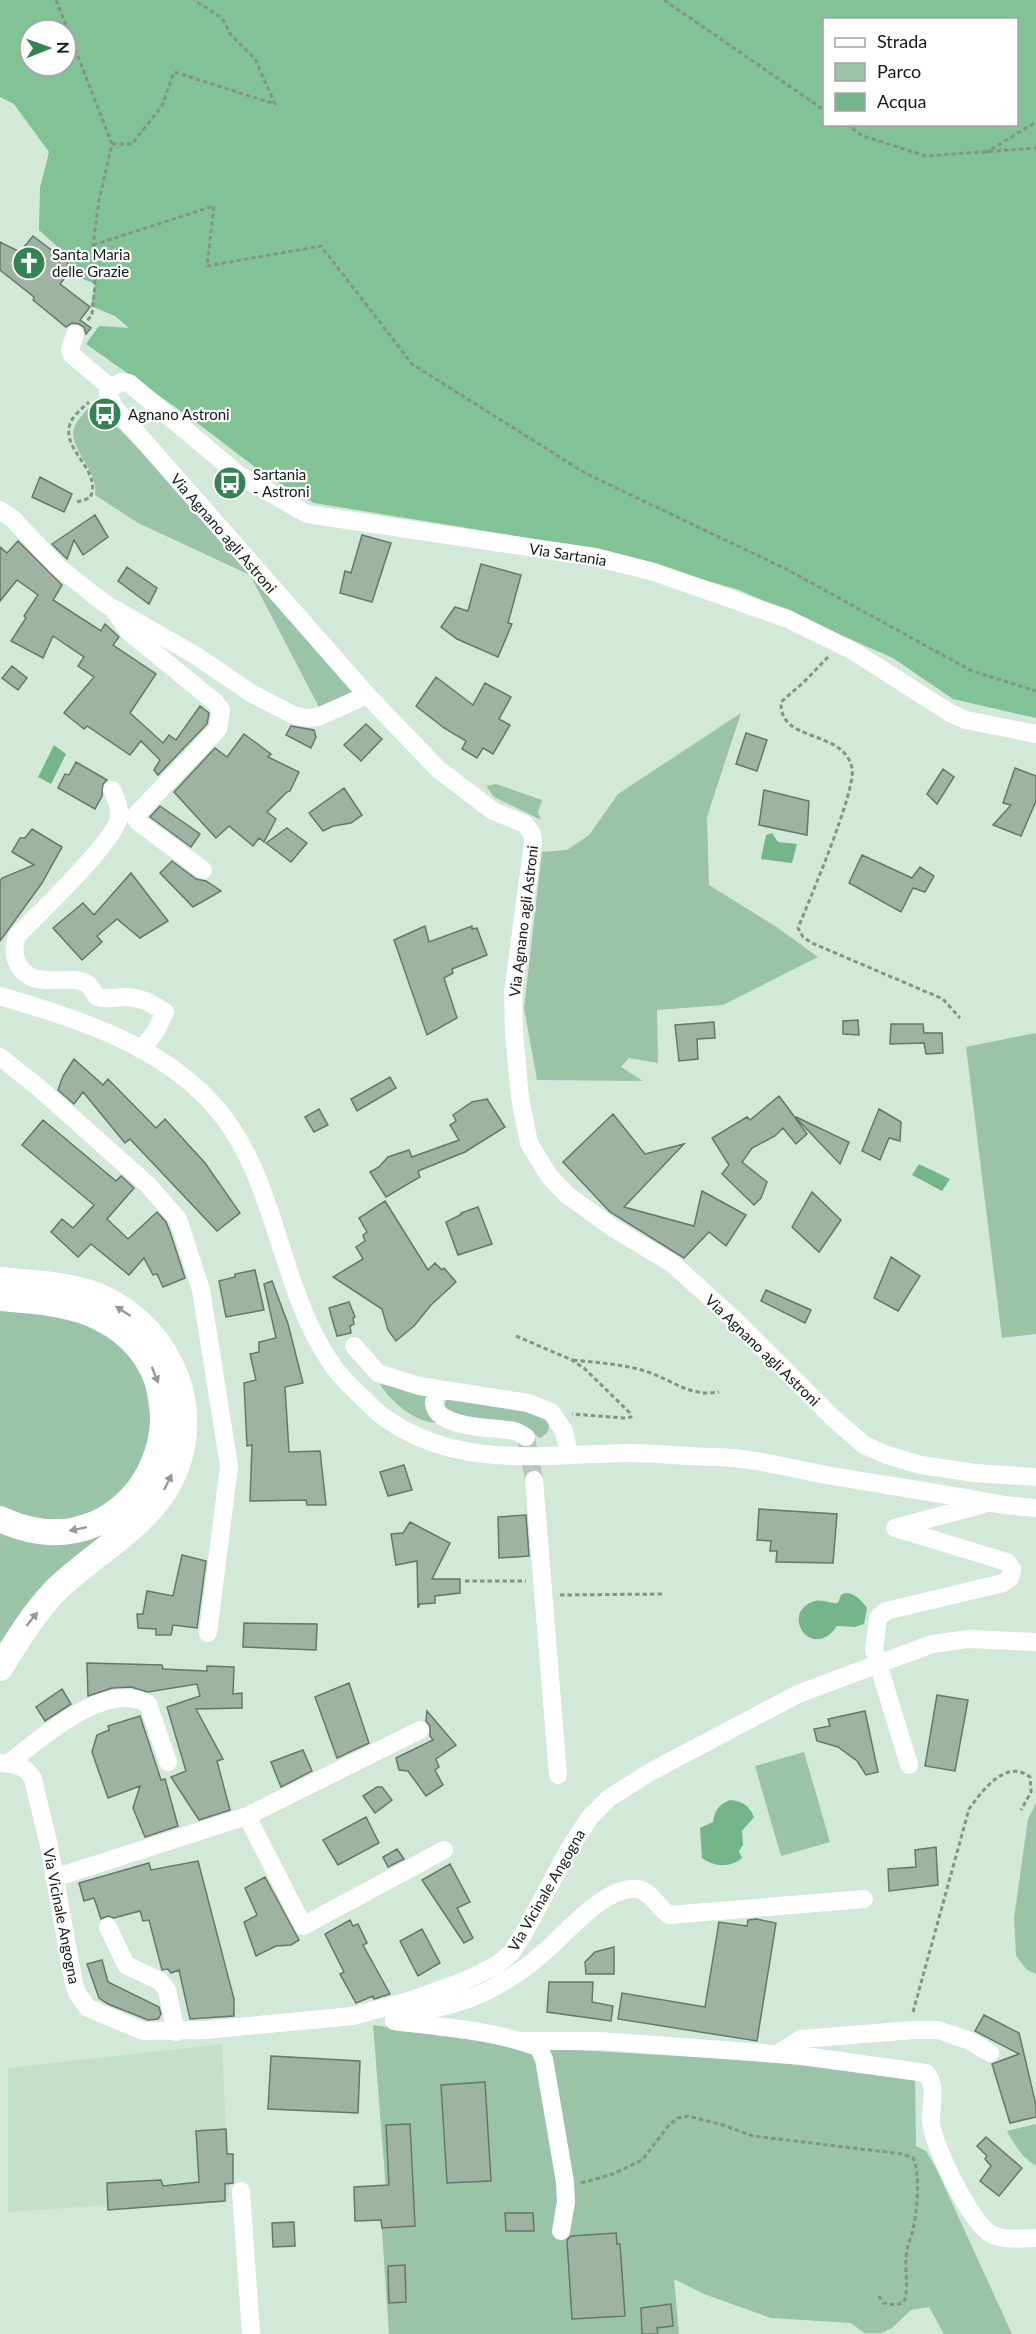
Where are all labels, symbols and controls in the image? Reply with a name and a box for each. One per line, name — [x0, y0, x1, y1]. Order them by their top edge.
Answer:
north arrow — [18, 18, 78, 78]
legend — [823, 18, 1018, 126]
text: Strada — [877, 30, 927, 52]
text: N — [54, 41, 73, 54]
text: Parco — [877, 60, 921, 82]
text: Acqua — [877, 90, 926, 112]
church icon: Santa Maria delle Grazie — [11, 245, 47, 281]
place label: Santa Maria delle Grazie — [52, 245, 130, 280]
bus stop icon: Agnano Astroni — [87, 396, 123, 432]
place label: Agnano Astroni — [128, 405, 230, 423]
bus stop icon: Sartania - Astroni — [212, 465, 248, 501]
place label: Sartania - Astroni — [253, 465, 310, 500]
street label: Via Agnano agli Astroni — [167, 470, 281, 596]
street label: Via Sartania — [528, 539, 608, 569]
street label: Via Agnano agli Astroni — [505, 844, 541, 998]
street label: Via Agnano agli Astroni — [702, 1291, 824, 1409]
one-way arrow — [115, 1306, 132, 1317]
one-way arrow — [150, 1367, 160, 1385]
one-way arrow — [163, 1473, 173, 1490]
one-way arrow — [69, 1524, 88, 1534]
one-way arrow — [25, 1611, 38, 1627]
street label: Via Vicinale Angogna — [504, 1826, 588, 1954]
street label: Via Vicinale Angogna — [40, 1847, 84, 1985]

